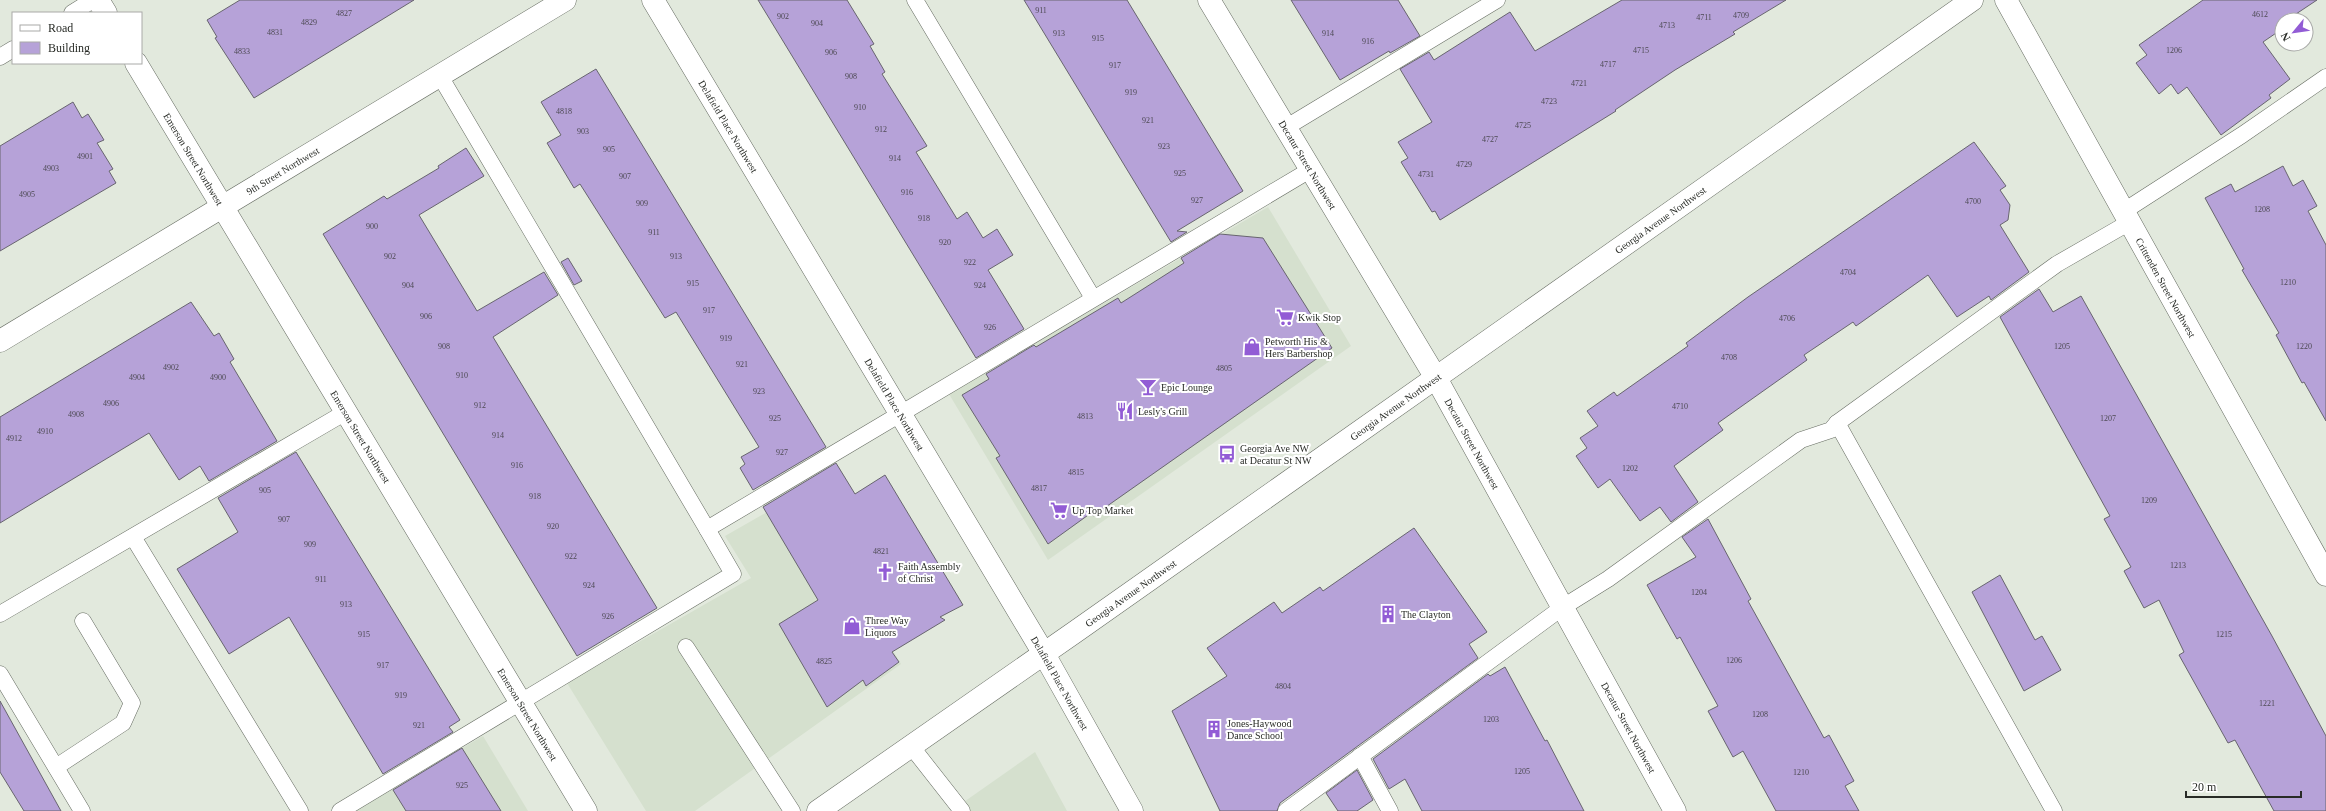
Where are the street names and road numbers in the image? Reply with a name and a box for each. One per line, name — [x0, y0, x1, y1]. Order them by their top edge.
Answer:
street label: Delafield Place Northwest — [697, 78, 760, 175]
street label: Emerson Street Northwest — [162, 111, 226, 207]
street label: Decatur Street Northwest — [1277, 118, 1339, 211]
street label: 9th Street Northwest — [244, 144, 321, 197]
street label: Georgia Avenue Northwest — [1613, 184, 1708, 256]
street label: Crittenden Street Northwest — [2134, 236, 2198, 339]
street label: Delafield Place Northwest — [863, 356, 927, 453]
street label: Georgia Avenue Northwest — [1348, 370, 1443, 442]
street label: Emerson Street Northwest — [329, 388, 393, 485]
street label: Decatur Street Northwest — [1443, 396, 1502, 491]
street label: Georgia Avenue Northwest — [1083, 557, 1178, 629]
street label: Delafield Place Northwest — [1029, 634, 1091, 732]
street label: Emerson Street Northwest — [496, 666, 560, 763]
street label: Decatur Street Northwest — [1599, 680, 1658, 775]

